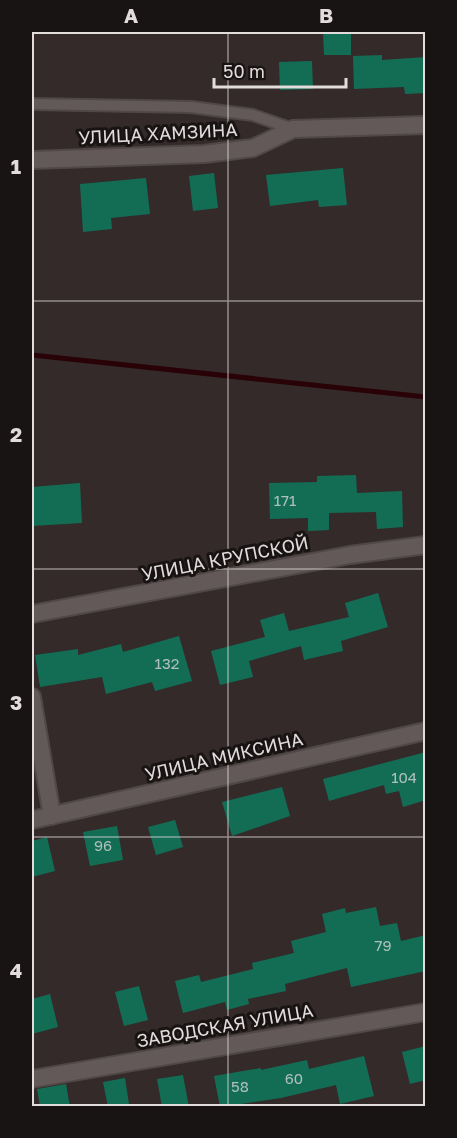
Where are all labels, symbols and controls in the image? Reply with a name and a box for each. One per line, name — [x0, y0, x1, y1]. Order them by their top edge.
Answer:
text: A — [124, 3, 138, 27]
text: B — [319, 3, 333, 27]
scale bar — [214, 51, 346, 89]
text: 50 m — [223, 60, 265, 82]
street label: УЛИЦА ХАМЗИНА — [78, 118, 238, 148]
text: 1 — [11, 154, 21, 178]
text: 2 — [10, 422, 22, 446]
house number: 171 — [274, 491, 296, 509]
street label: УЛИЦА КРУПСКОЙ — [139, 531, 310, 585]
house number: 132 — [155, 654, 179, 672]
text: 3 — [10, 690, 22, 714]
street label: УЛИЦА МИКСИНА — [143, 727, 305, 785]
house number: 104 — [391, 768, 417, 786]
house number: 96 — [94, 836, 112, 854]
house number: 79 — [374, 936, 392, 954]
text: 4 — [10, 958, 22, 982]
street label: ЗАВОДСКАЯ УЛИЦА — [135, 999, 315, 1051]
house number: 60 — [285, 1069, 303, 1087]
house number: 58 — [231, 1077, 249, 1095]

